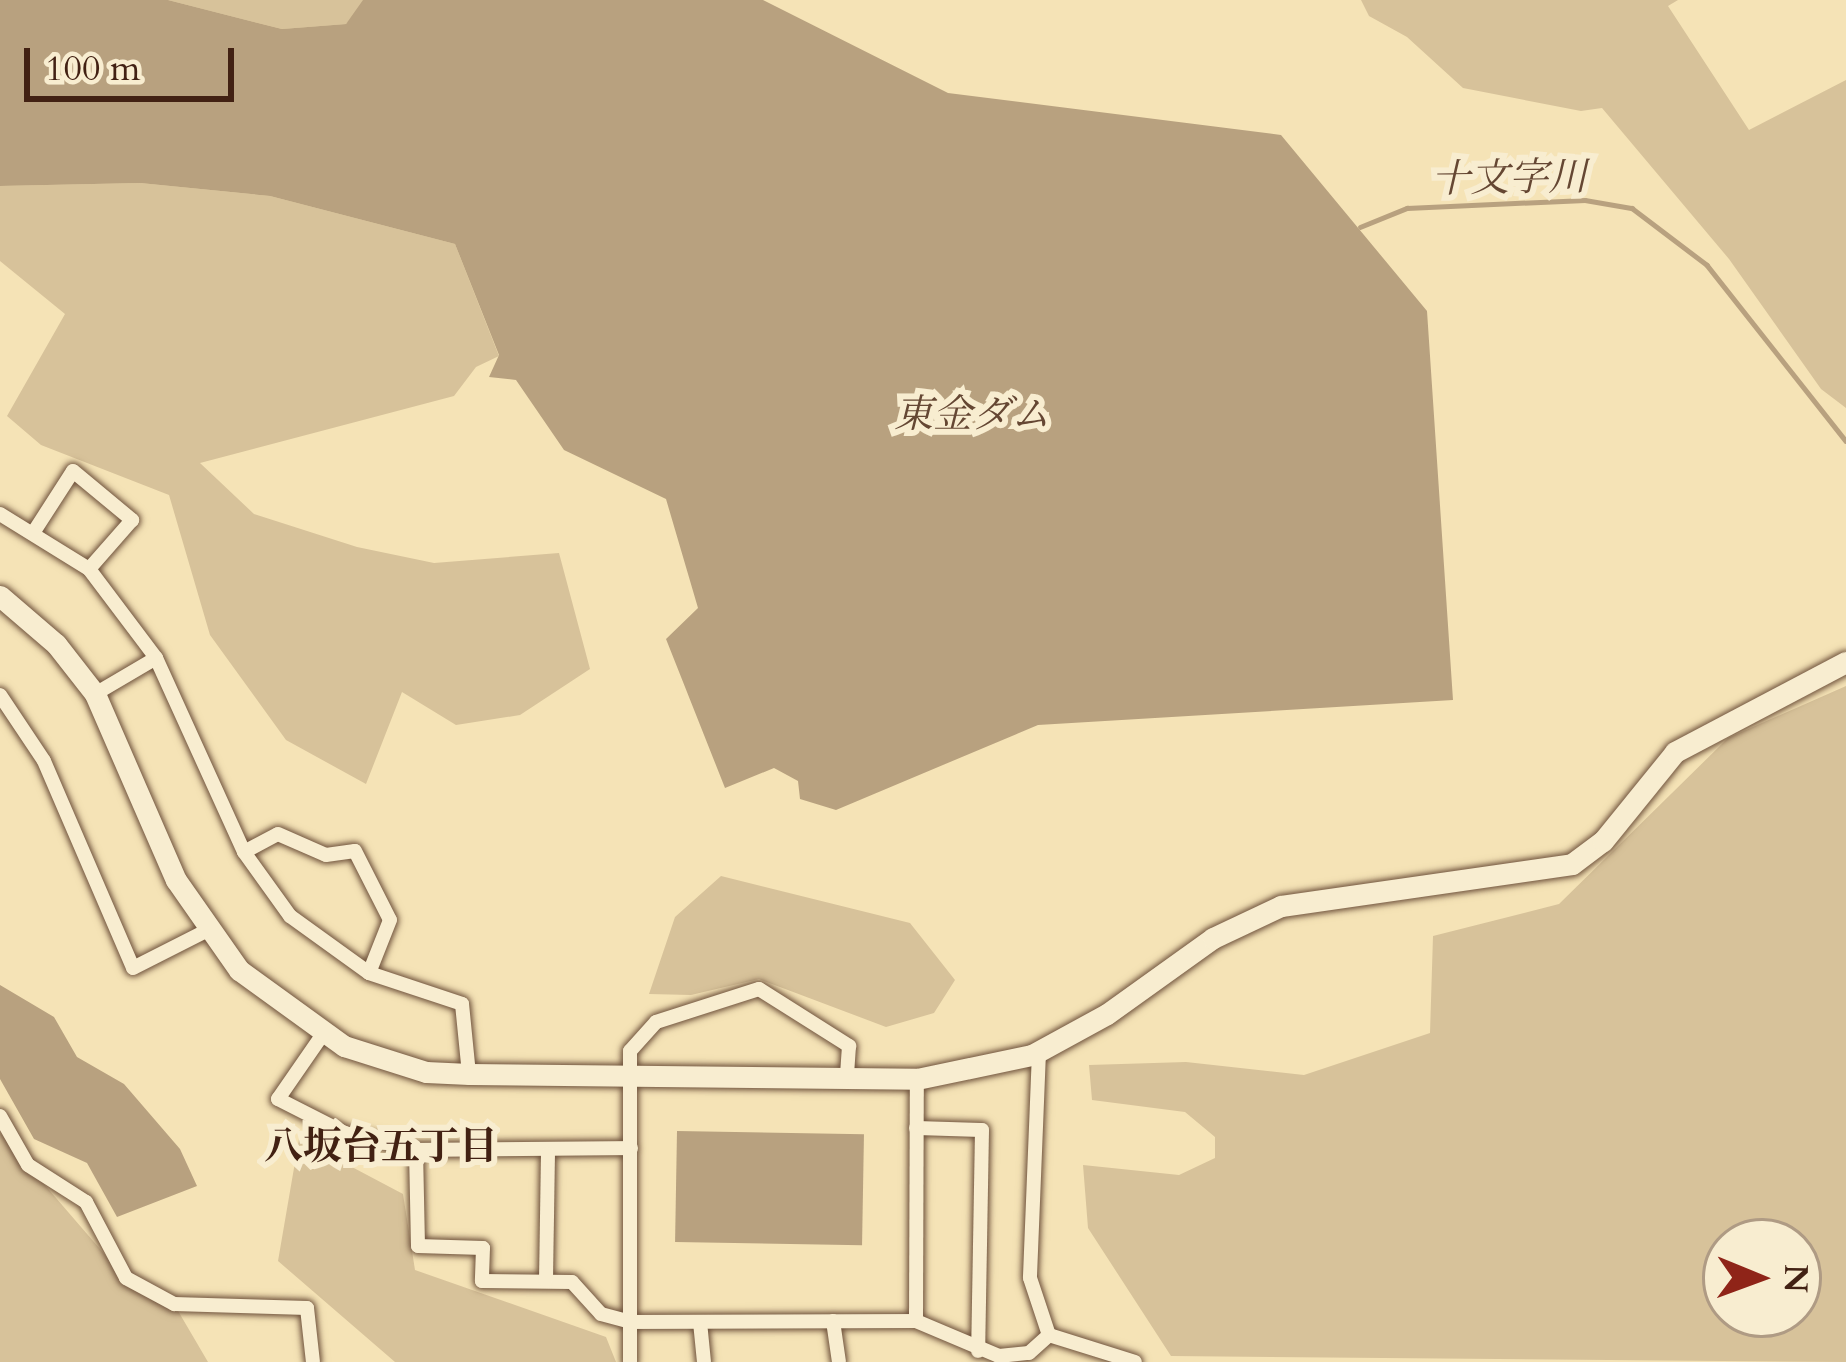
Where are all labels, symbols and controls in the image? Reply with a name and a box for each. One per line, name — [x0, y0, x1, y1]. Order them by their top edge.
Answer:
scale bar — [30, 24, 240, 98]
text: 100 m — [45, 44, 140, 93]
water label: 十文字川 — [1431, 154, 1587, 204]
water label: 東金ダム — [894, 392, 1050, 438]
district label: 八坂台五丁目 — [264, 1124, 498, 1170]
north arrow — [1702, 1218, 1822, 1338]
text: N — [1773, 1264, 1818, 1293]

